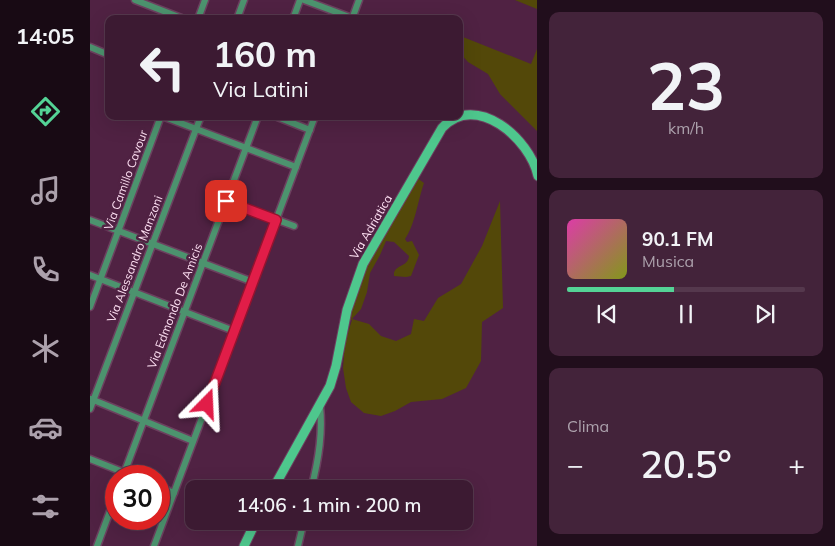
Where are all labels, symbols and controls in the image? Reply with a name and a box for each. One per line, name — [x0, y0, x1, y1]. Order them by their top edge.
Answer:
text: 14:05 — [16, 22, 74, 50]
text: 160 m — [213, 32, 317, 76]
icon: left — [130, 35, 195, 100]
text: 23 — [647, 45, 725, 126]
text: Via Latini — [213, 75, 309, 103]
icon: directions — [28, 94, 63, 129]
text: km/h — [668, 118, 704, 138]
street label: Via Camillo Cavour — [100, 127, 151, 232]
icon: music — [28, 173, 63, 208]
pin — [205, 180, 247, 222]
icon: arrive — [212, 187, 240, 215]
street label: Via Adriatica — [346, 192, 395, 262]
street label: Via Alessandro Manzoni — [103, 193, 166, 324]
text: 90.1 FM — [642, 227, 714, 251]
street label: Via Edmondo De Amicis — [144, 241, 205, 371]
text: Musica — [642, 251, 694, 271]
icon: phone — [28, 252, 63, 287]
icon: previous — [593, 300, 621, 328]
icon: pause — [672, 300, 700, 328]
icon: next — [751, 300, 779, 328]
icon: climate — [28, 331, 63, 366]
position arrow — [180, 377, 232, 429]
icon: car — [28, 410, 63, 445]
text: Clima — [567, 416, 609, 436]
text: 20.5° — [640, 440, 732, 488]
text: − — [567, 447, 584, 482]
text: + — [788, 447, 805, 482]
speed limit sign: 30 — [105, 465, 170, 530]
icon: filters — [28, 489, 63, 524]
text: 14:06 · 1 min · 200 m — [236, 493, 422, 517]

